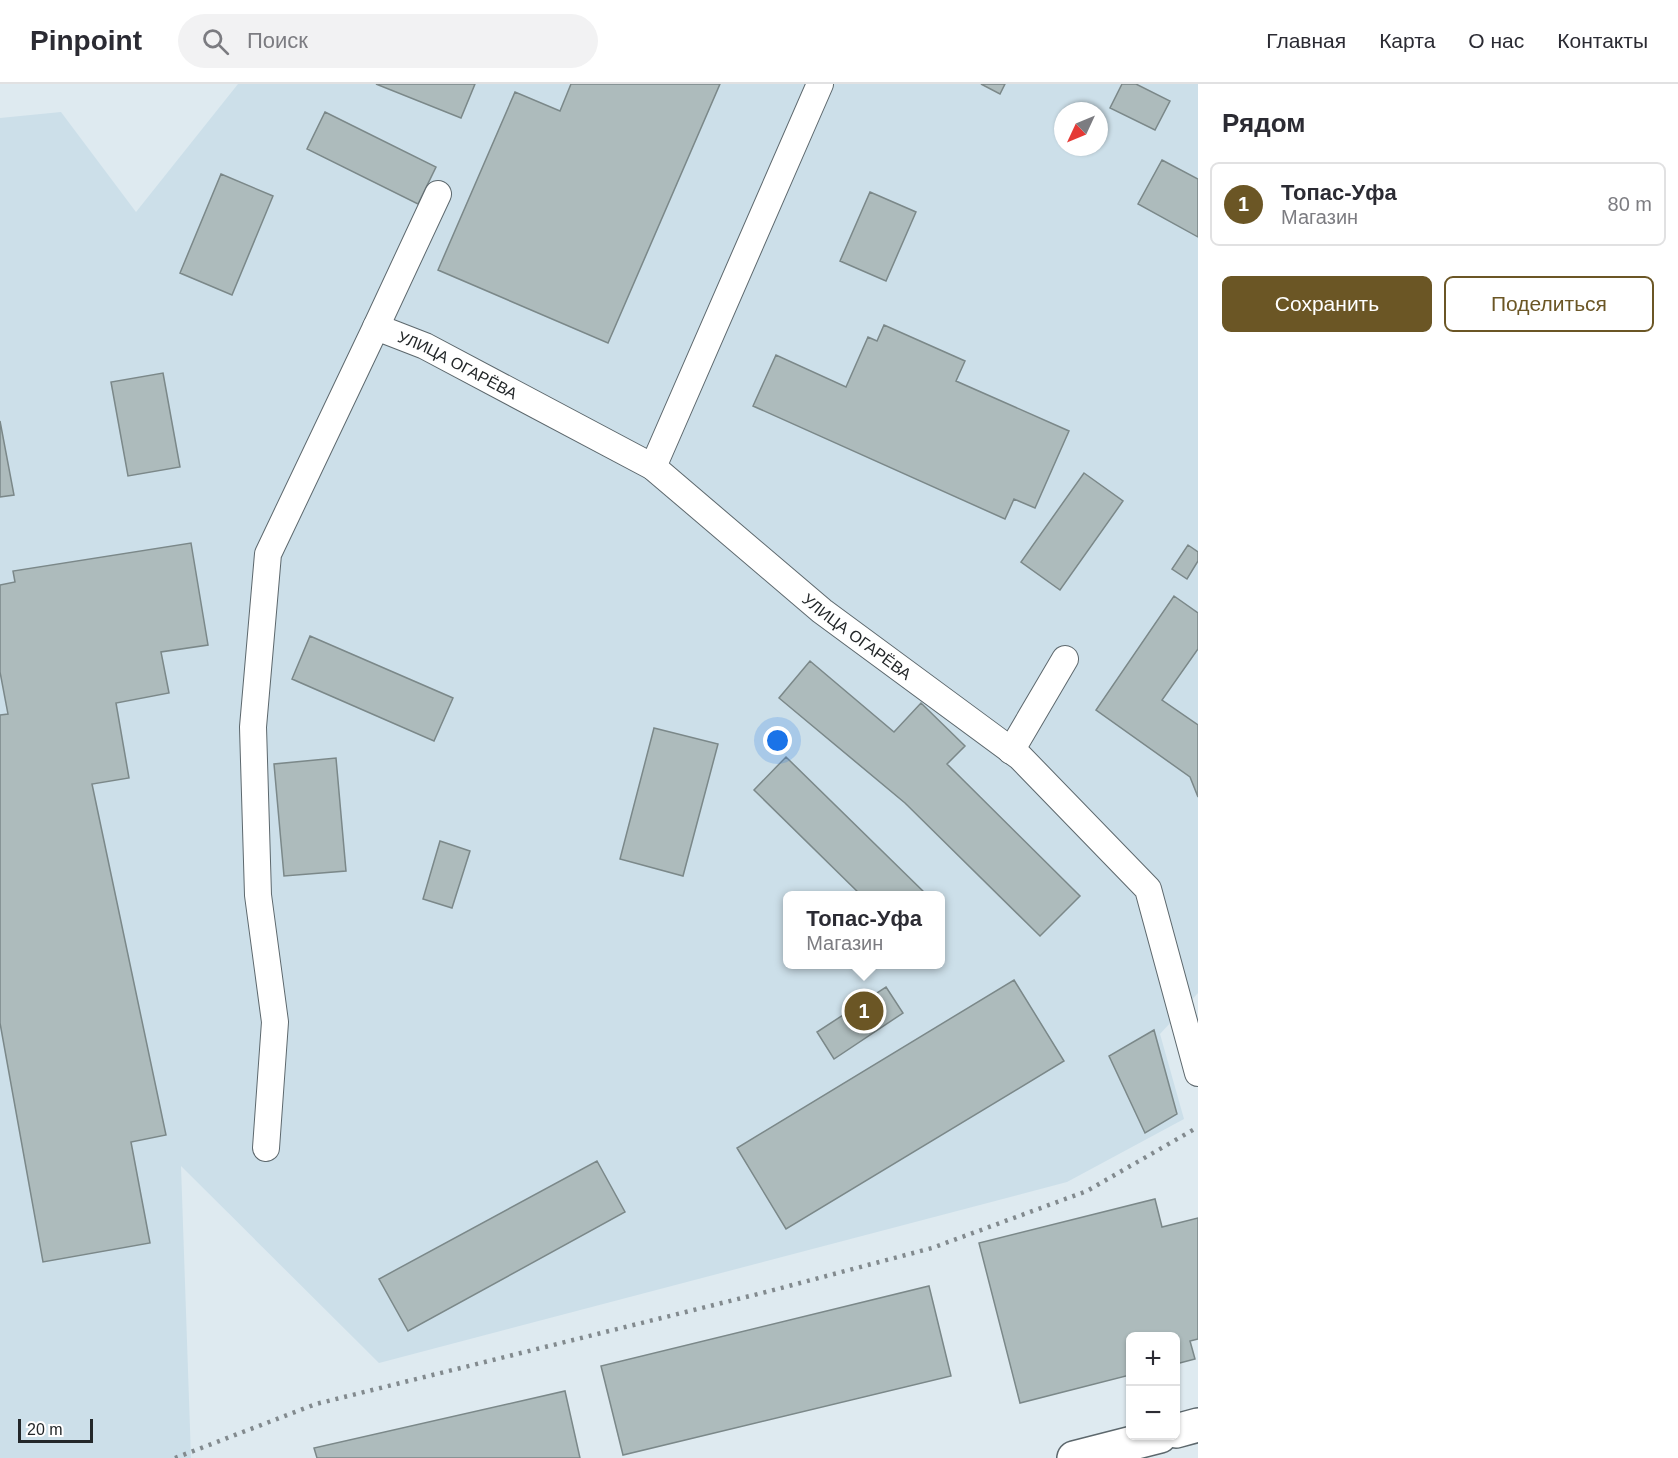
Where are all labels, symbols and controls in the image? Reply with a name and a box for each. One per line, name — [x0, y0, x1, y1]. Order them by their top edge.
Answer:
search box — [178, 14, 598, 68]
text: Pinpoint — [30, 25, 142, 56]
icon: search — [199, 25, 232, 58]
text: Поиск — [247, 28, 308, 53]
text: Главная — [1266, 29, 1346, 52]
text: Карта — [1379, 29, 1435, 52]
text: О нас — [1468, 29, 1524, 52]
text: Контакты — [1557, 29, 1648, 52]
north arrow — [1054, 102, 1108, 156]
text: Рядом — [1222, 108, 1305, 138]
text: Топас-Уфа — [1281, 180, 1397, 205]
text: 1 — [1238, 193, 1249, 215]
text: 80 m — [1608, 193, 1652, 215]
text: Магазин — [1281, 206, 1358, 228]
button: Сохранить — [1222, 276, 1432, 332]
button: Поделиться — [1444, 276, 1654, 332]
street label: УЛИЦА ОГАРЁВА — [396, 328, 520, 402]
street label: УЛИЦА ОГАРЁВА — [799, 590, 915, 683]
your location — [763, 726, 792, 755]
popup — [783, 891, 945, 969]
text: Топас-Уфа — [806, 906, 922, 931]
text: Магазин — [806, 932, 883, 954]
pin: 1 — [844, 988, 884, 1034]
map controls — [1126, 1332, 1180, 1440]
button: + — [1126, 1332, 1180, 1386]
button: − — [1126, 1386, 1180, 1440]
scale bar — [18, 1416, 93, 1444]
text: 20 m — [27, 1421, 63, 1438]

